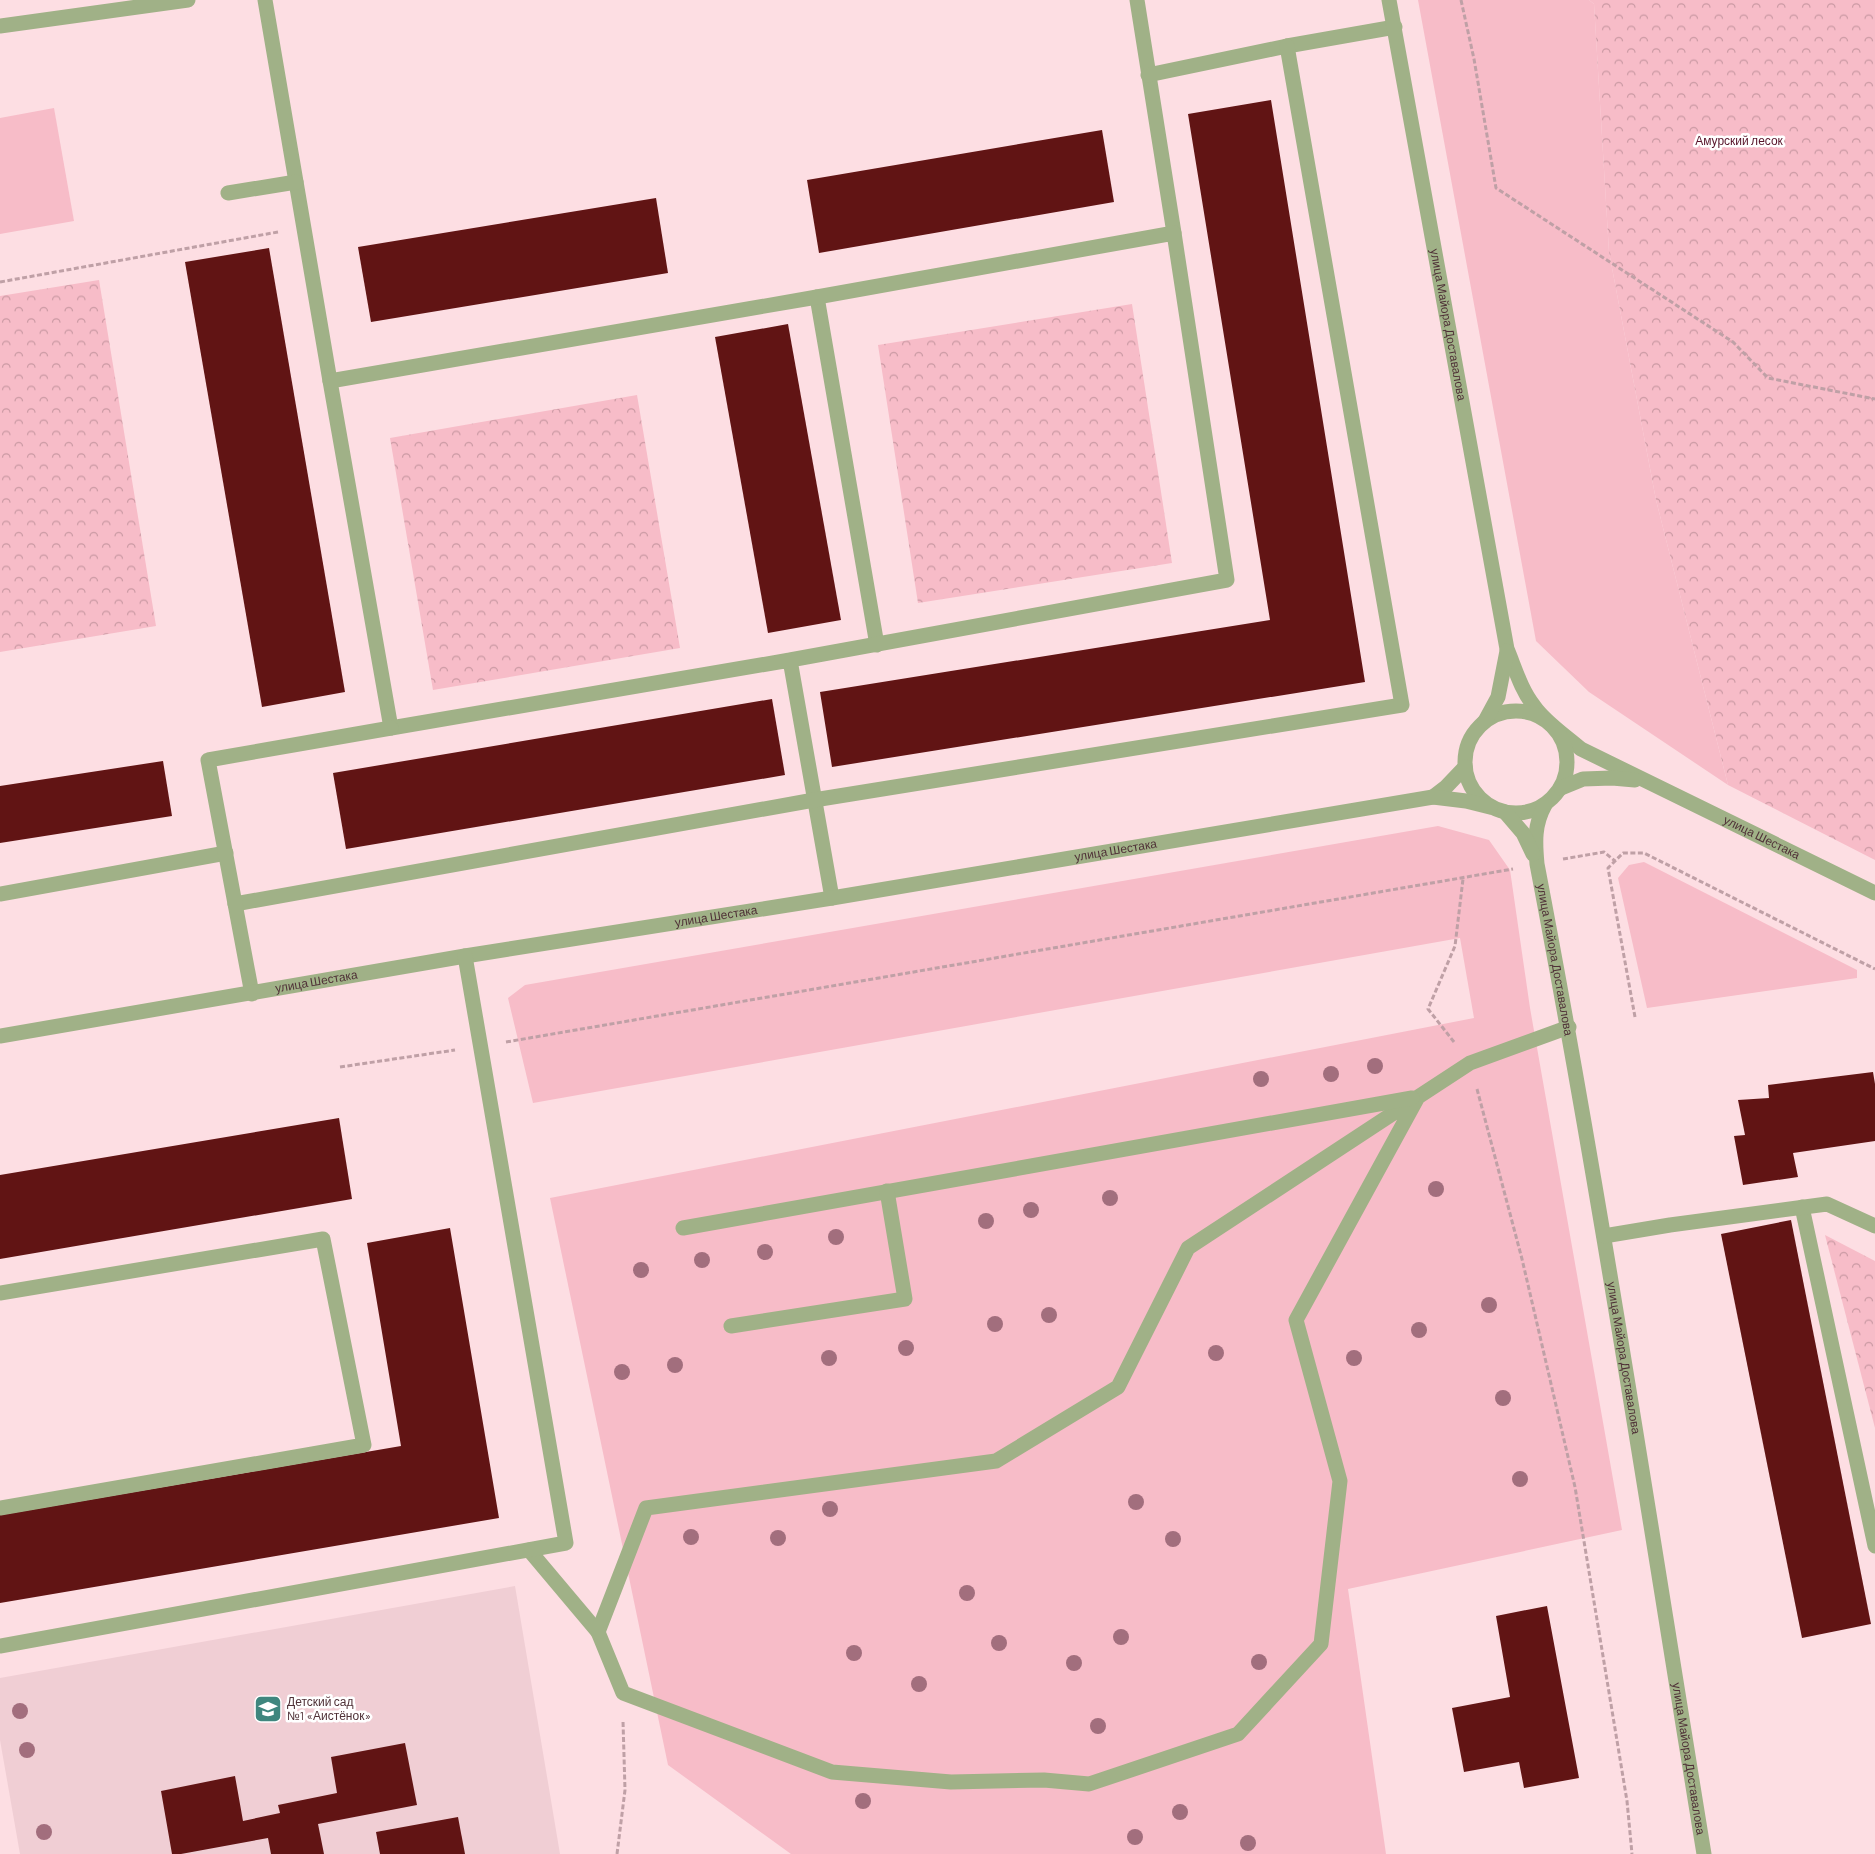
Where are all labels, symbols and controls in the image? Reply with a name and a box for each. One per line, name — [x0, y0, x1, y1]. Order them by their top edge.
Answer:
park label: Амурский лесок — [1695, 133, 1784, 148]
street label: улица Майора Доставалова — [1427, 247, 1470, 402]
street label: улица Шестака — [1721, 812, 1803, 861]
street label: улица Шестака — [1073, 835, 1158, 864]
street label: улица Майора Доставалова — [1534, 882, 1577, 1037]
street label: улица Шестака — [674, 902, 758, 930]
street label: улица Шестака — [274, 967, 359, 996]
street label: улица Майора Доставалова — [1604, 1280, 1644, 1435]
street label: улица Майора Доставалова — [1669, 1681, 1709, 1836]
school or university icon: Детский сад №1 «Аистёнок» — [253, 1694, 283, 1724]
place label: Детский сад №1 «Аистёнок» — [287, 1694, 371, 1722]

